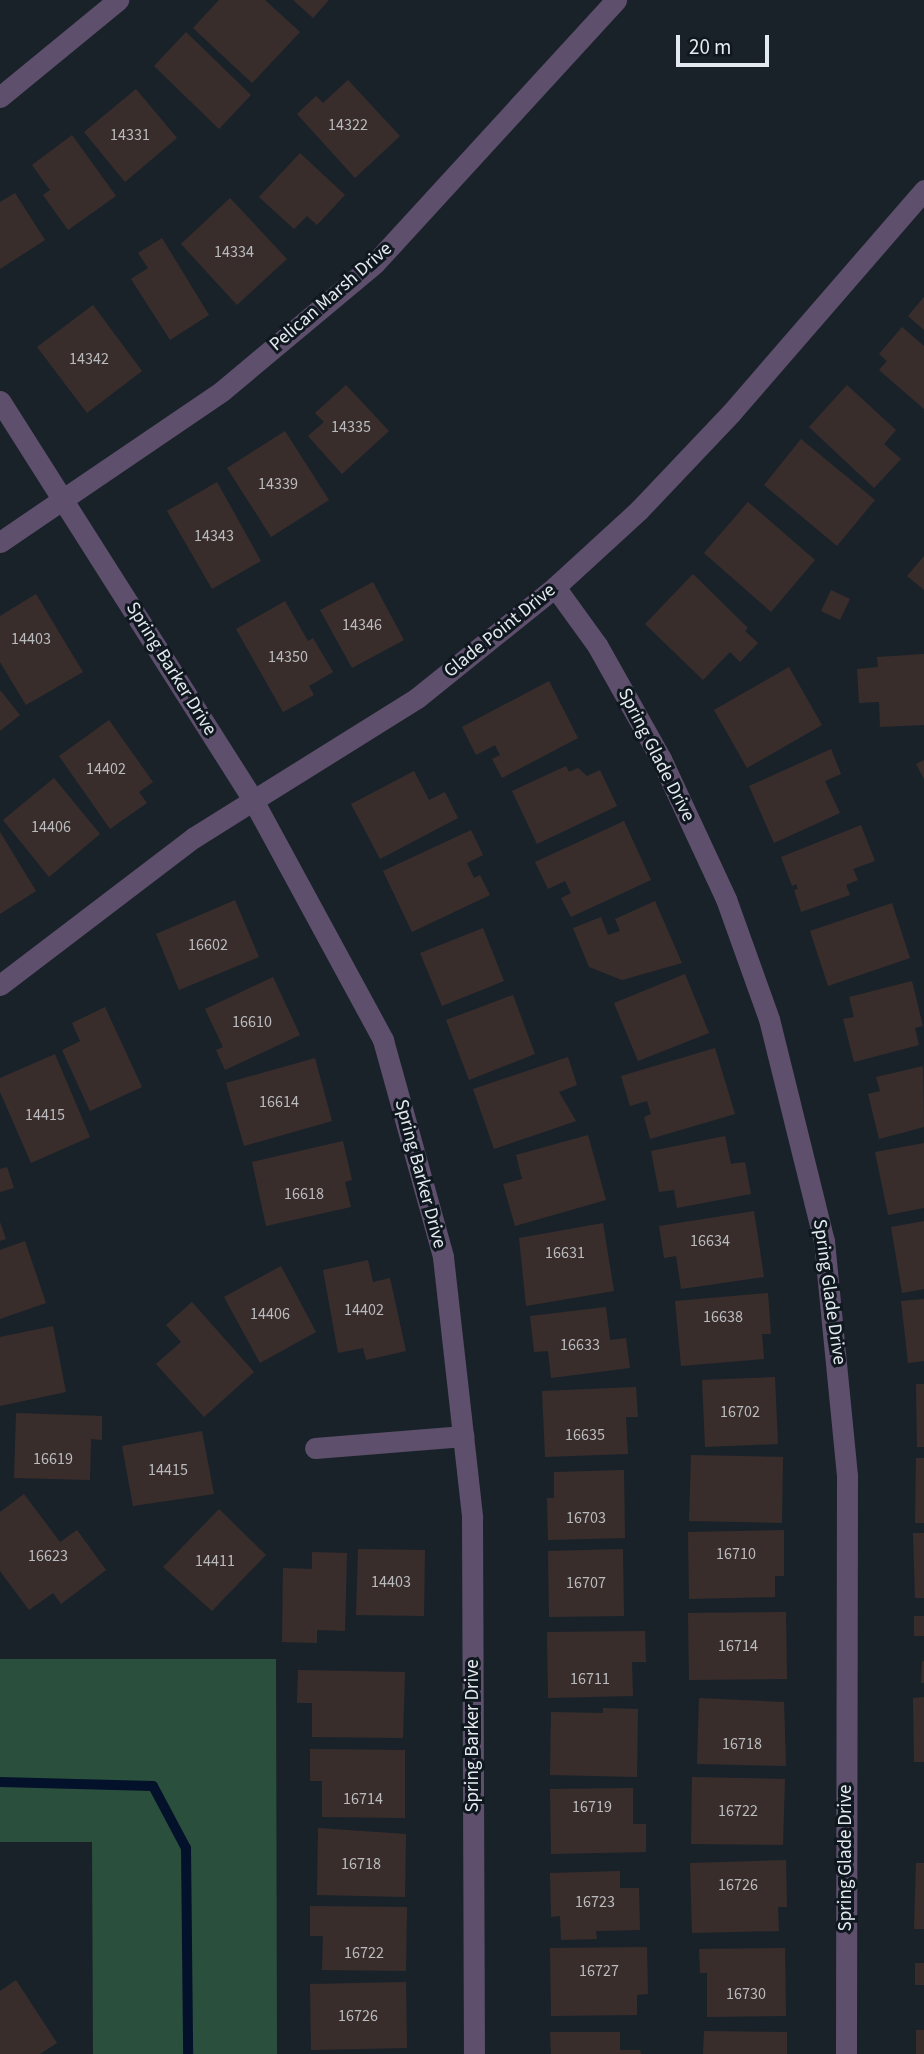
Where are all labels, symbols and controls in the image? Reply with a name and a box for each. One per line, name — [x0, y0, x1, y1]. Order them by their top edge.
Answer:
scale bar — [679, 21, 772, 65]
text: 20 m — [689, 32, 731, 62]
house number: 14322 — [328, 115, 368, 135]
house number: 14331 — [110, 125, 150, 145]
street label: Pelican Marsh Drive — [265, 238, 397, 356]
house number: 14334 — [214, 242, 254, 262]
house number: 14342 — [69, 349, 109, 369]
house number: 14335 — [331, 417, 371, 437]
house number: 14339 — [258, 474, 298, 494]
house number: 14343 — [194, 526, 234, 546]
street label: Glade Point Drive — [440, 579, 560, 683]
street label: Spring Barker Drive — [121, 598, 221, 740]
house number: 14346 — [342, 615, 382, 635]
house number: 14403 — [11, 629, 51, 649]
house number: 14350 — [268, 647, 308, 667]
street label: Spring Glade Drive — [613, 684, 699, 826]
house number: 14402 — [86, 759, 126, 779]
house number: 14406 — [31, 817, 71, 837]
house number: 16602 — [188, 935, 228, 955]
house number: 16610 — [232, 1012, 272, 1032]
house number: 16614 — [259, 1092, 299, 1112]
street label: Spring Barker Drive — [389, 1097, 451, 1251]
house number: 14415 — [25, 1105, 65, 1125]
house number: 16618 — [284, 1184, 324, 1204]
street label: Spring Glade Drive — [807, 1218, 851, 1366]
house number: 16634 — [690, 1231, 730, 1251]
house number: 16631 — [545, 1243, 585, 1263]
house number: 14402 — [344, 1300, 384, 1320]
house number: 14406 — [250, 1304, 290, 1324]
house number: 16638 — [703, 1307, 743, 1327]
house number: 16633 — [560, 1335, 600, 1355]
house number: 16702 — [720, 1402, 760, 1422]
house number: 16635 — [565, 1425, 605, 1445]
house number: 16619 — [33, 1449, 73, 1469]
house number: 14415 — [148, 1460, 188, 1480]
house number: 16703 — [566, 1508, 606, 1528]
house number: 16710 — [716, 1544, 756, 1564]
house number: 16623 — [28, 1546, 68, 1566]
house number: 14411 — [195, 1551, 235, 1571]
house number: 14403 — [371, 1572, 411, 1592]
house number: 16707 — [566, 1573, 606, 1593]
house number: 16714 — [718, 1636, 758, 1656]
street label: Spring Barker Drive — [462, 1659, 484, 1813]
house number: 16711 — [570, 1669, 610, 1689]
house number: 16718 — [722, 1734, 762, 1754]
street label: Spring Glade Drive — [835, 1785, 857, 1931]
house number: 16714 — [343, 1789, 383, 1809]
house number: 16719 — [572, 1797, 612, 1817]
house number: 16722 — [718, 1801, 758, 1821]
house number: 16718 — [341, 1854, 381, 1874]
house number: 16726 — [718, 1875, 758, 1895]
house number: 16723 — [575, 1892, 615, 1912]
house number: 16722 — [344, 1943, 384, 1963]
house number: 16727 — [579, 1961, 619, 1981]
house number: 16730 — [726, 1984, 766, 2004]
house number: 16726 — [338, 2006, 378, 2026]

